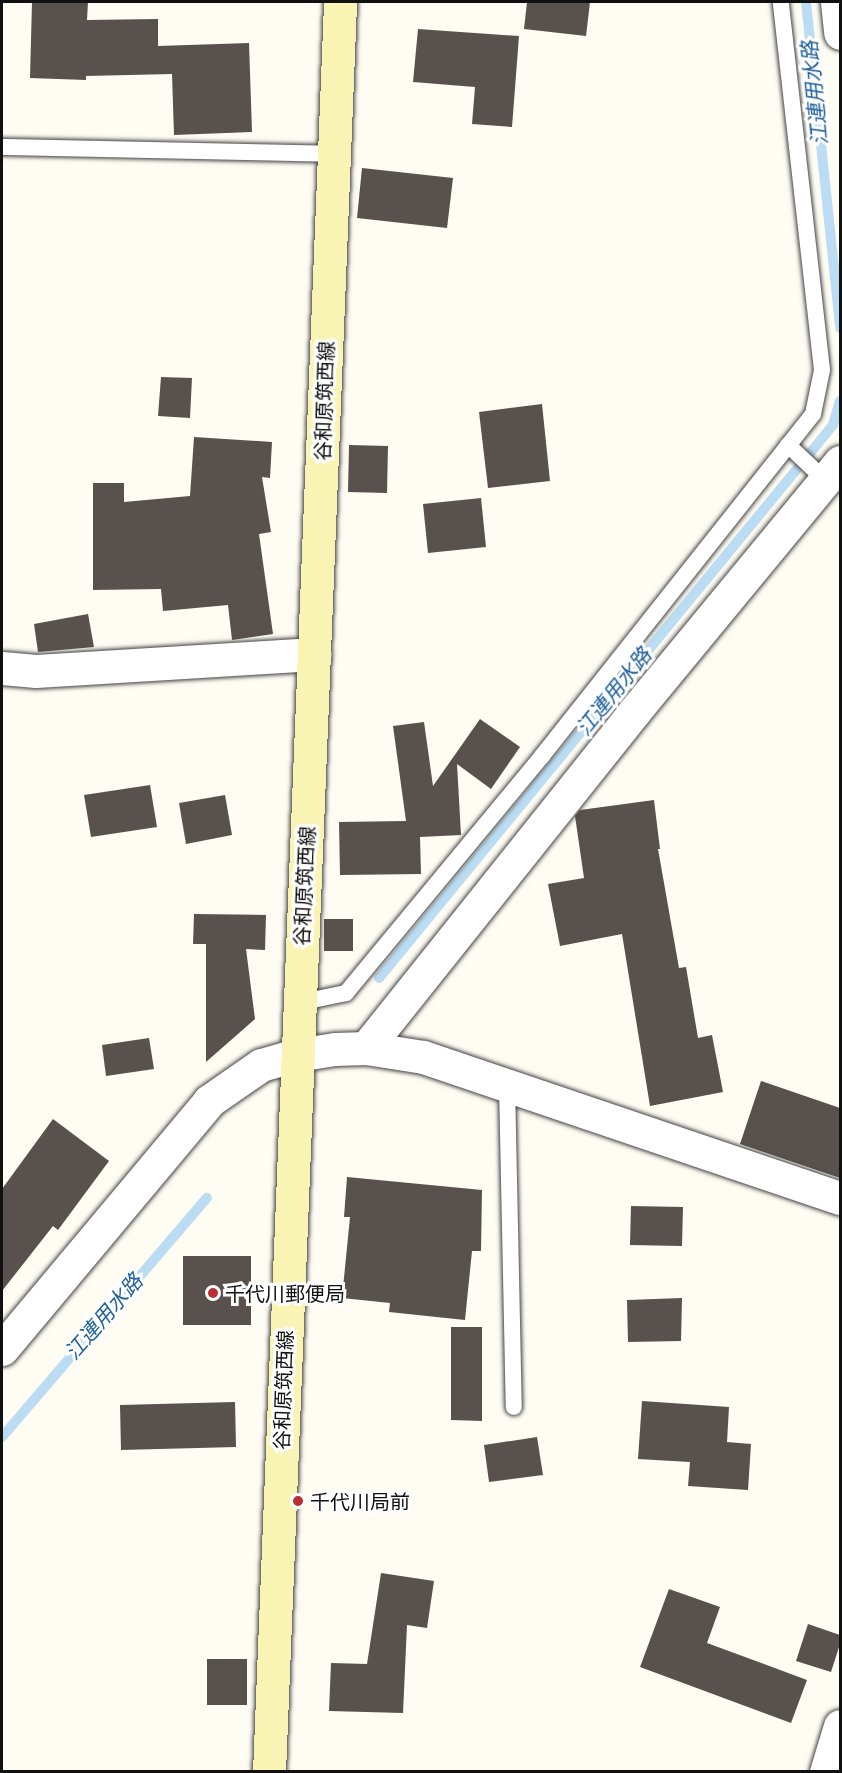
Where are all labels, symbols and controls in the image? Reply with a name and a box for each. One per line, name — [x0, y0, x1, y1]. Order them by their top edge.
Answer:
water label: 江連用水路 — [797, 39, 833, 147]
street label: 谷和原筑西線 — [310, 341, 338, 461]
water label: 江連用水路 — [571, 643, 657, 741]
street label: 谷和原筑西線 — [289, 825, 319, 947]
water label: 江連用水路 — [60, 1269, 148, 1365]
place label: 千代川郵便局 — [225, 1281, 345, 1305]
marker: 千代川郵便局 — [206, 1286, 220, 1300]
street label: 谷和原筑西線 — [269, 1330, 297, 1450]
place label: 千代川局前 — [310, 1489, 410, 1513]
marker: 千代川局前 — [291, 1494, 305, 1508]

